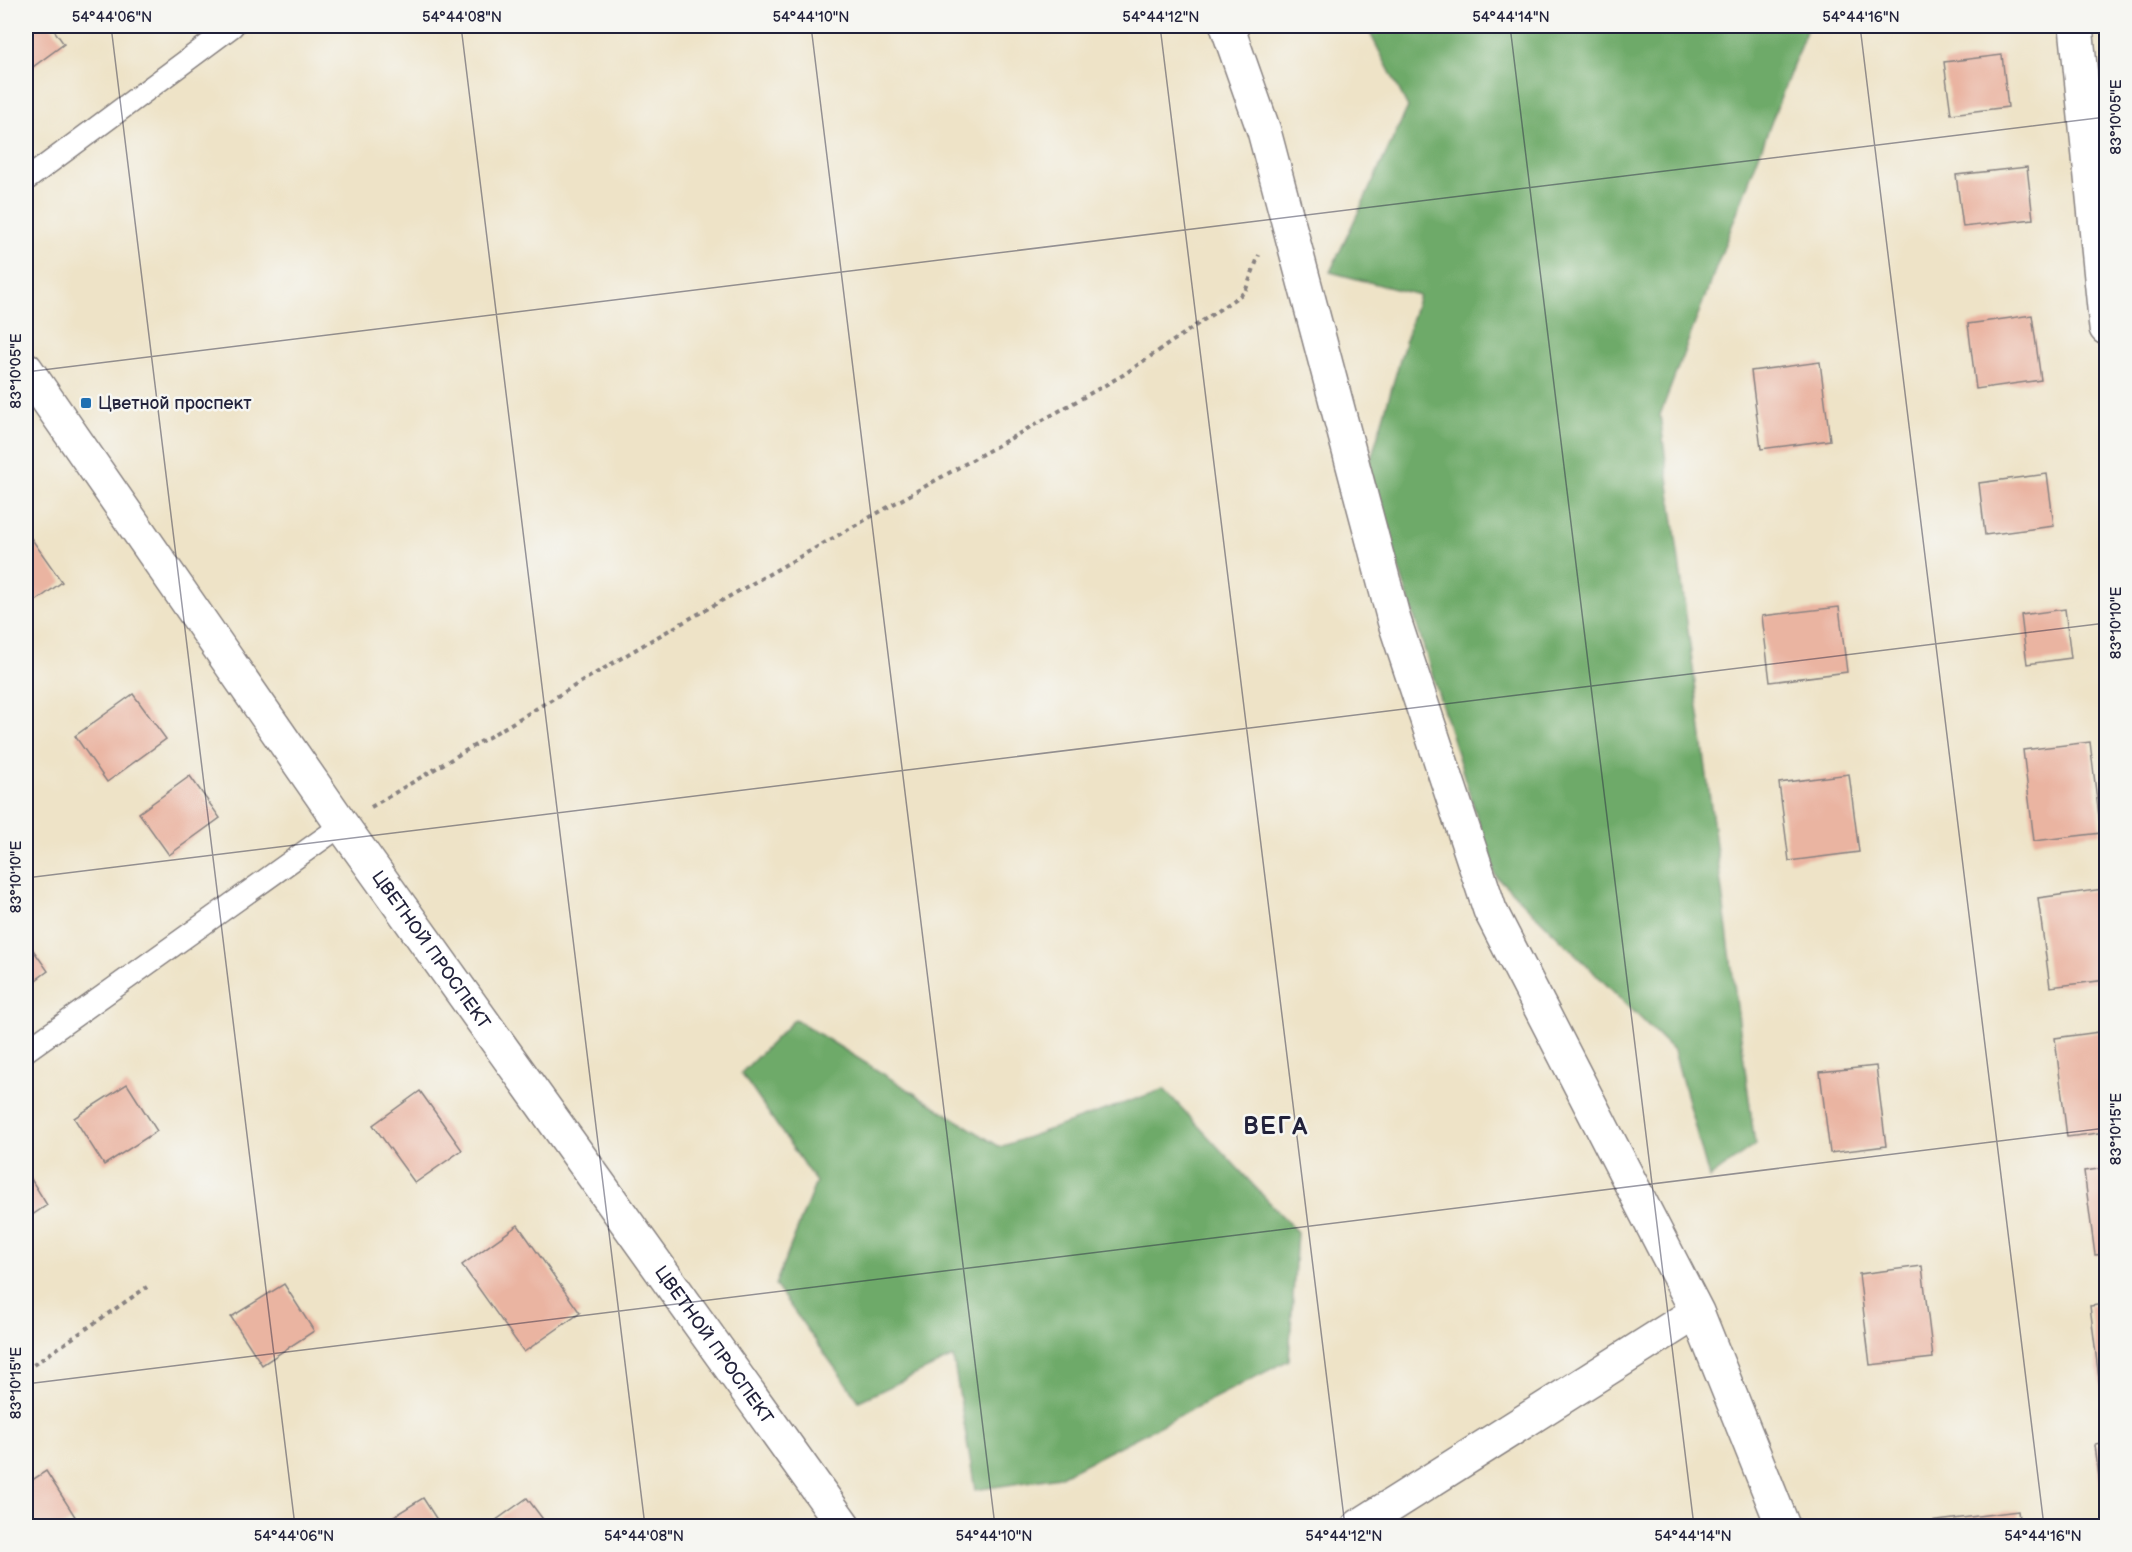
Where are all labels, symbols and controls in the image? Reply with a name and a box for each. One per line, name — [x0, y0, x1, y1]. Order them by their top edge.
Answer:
text: 54°44'06"N — [72, 8, 152, 27]
text: 54°44'08"N — [422, 8, 502, 27]
text: 54°44'10"N — [772, 8, 850, 27]
text: 54°44'12"N — [1122, 8, 1200, 27]
text: 54°44'14"N — [1472, 8, 1550, 27]
text: 54°44'16"N — [1822, 8, 1900, 27]
text: 83°10'05"E — [2107, 79, 2126, 155]
text: 83°10'05"E — [7, 333, 26, 409]
place label: Цветной проспект — [98, 393, 252, 414]
marker: Цветной проспект — [79, 396, 93, 410]
text: 83°10'10"E — [2107, 587, 2126, 659]
text: 83°10'10"E — [7, 841, 26, 913]
street label: ЦВЕТНОЙ ПРОСПЕКТ — [367, 867, 495, 1033]
text: 83°10'15"E — [2107, 1093, 2126, 1165]
district label: ВЕГА — [1243, 1112, 1309, 1141]
street label: ЦВЕТНОЙ ПРОСПЕКТ — [650, 1262, 778, 1428]
text: 83°10'15"E — [7, 1347, 26, 1419]
text: 54°44'06"N — [254, 1527, 334, 1546]
text: 54°44'08"N — [604, 1527, 684, 1546]
text: 54°44'10"N — [955, 1527, 1033, 1546]
text: 54°44'12"N — [1305, 1527, 1383, 1546]
text: 54°44'14"N — [1654, 1527, 1732, 1546]
text: 54°44'16"N — [2004, 1527, 2082, 1546]

